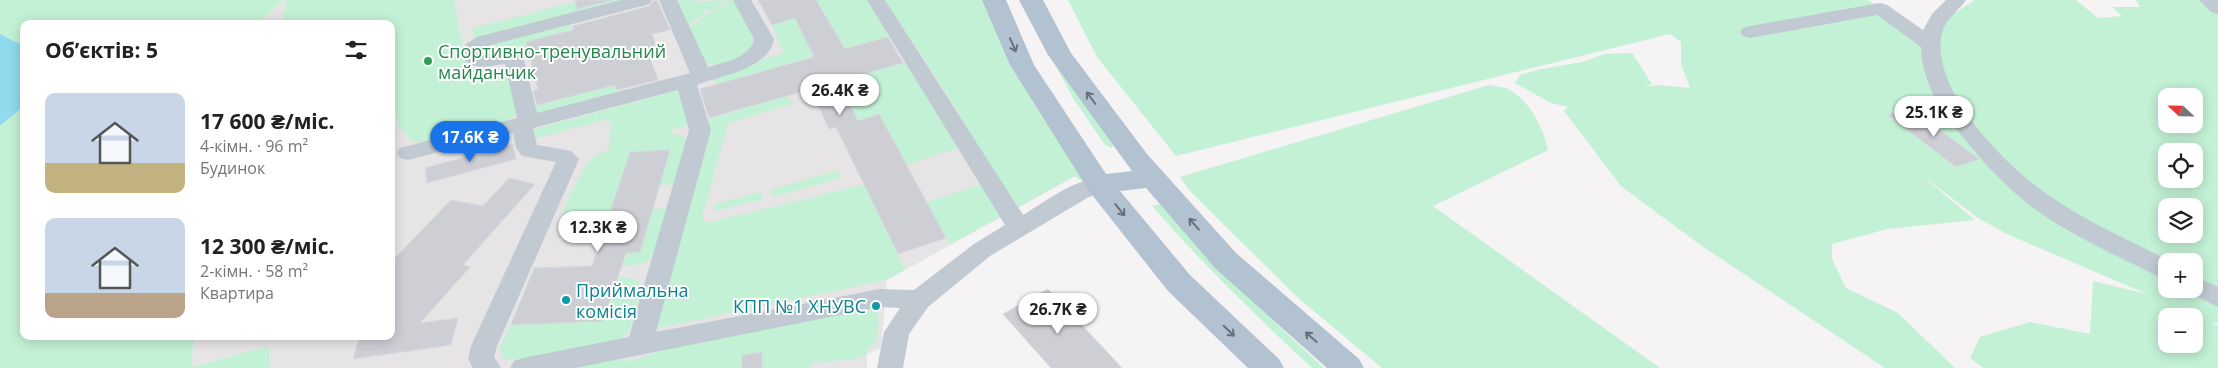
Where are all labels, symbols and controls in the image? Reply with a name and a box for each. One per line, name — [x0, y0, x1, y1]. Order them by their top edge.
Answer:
text: Об’єктів: 5 — [45, 36, 158, 64]
icon: filters — [342, 36, 370, 64]
one-way arrow — [1009, 37, 1019, 52]
place label: Спортивно-тренувальний майданчик — [438, 39, 666, 84]
marker: Спортивно-тренувальний майданчик — [422, 55, 434, 67]
pin: 26.4K ₴ — [794, 74, 886, 116]
text: 26.4K ₴ — [811, 79, 869, 101]
north arrow — [2158, 88, 2202, 132]
map controls — [2158, 88, 2203, 353]
one-way arrow — [1086, 92, 1097, 105]
pin: 25.1K ₴ — [1888, 96, 1980, 138]
text: 25.1K ₴ — [1905, 101, 1963, 123]
text: 17 600 ₴/міс. — [200, 107, 335, 135]
icon: home — [85, 113, 145, 173]
pin: 17.6K ₴ — [424, 120, 516, 163]
text: 17.6K ₴ — [441, 126, 499, 148]
text: 4-кімн. · 96 m² — [200, 135, 308, 157]
button: locate — [2158, 143, 2203, 188]
text: Будинок — [200, 157, 265, 179]
button: layers — [2158, 198, 2203, 243]
one-way arrow — [1115, 203, 1126, 216]
pin: 12.3K ₴ — [552, 210, 644, 253]
text: 12.3K ₴ — [569, 216, 627, 238]
one-way arrow — [1188, 218, 1200, 231]
text: 12 300 ₴/міс. — [200, 232, 335, 260]
icon: home — [85, 238, 145, 298]
button: + — [2158, 253, 2203, 298]
text: 2-кімн. · 58 m² — [200, 260, 308, 282]
place label: Приймальна комісія — [576, 278, 689, 323]
text: Квартира — [200, 282, 274, 304]
pin: 26.7K ₴ — [1012, 292, 1104, 335]
marker: Приймальна комісія — [560, 294, 572, 306]
place label: КПП №1 ХНУВС — [733, 294, 866, 318]
text: 26.7K ₴ — [1029, 298, 1087, 320]
marker: КПП №1 ХНУВС — [870, 300, 882, 312]
button: − — [2158, 308, 2203, 353]
one-way arrow — [1223, 325, 1235, 337]
one-way arrow — [1304, 331, 1317, 342]

